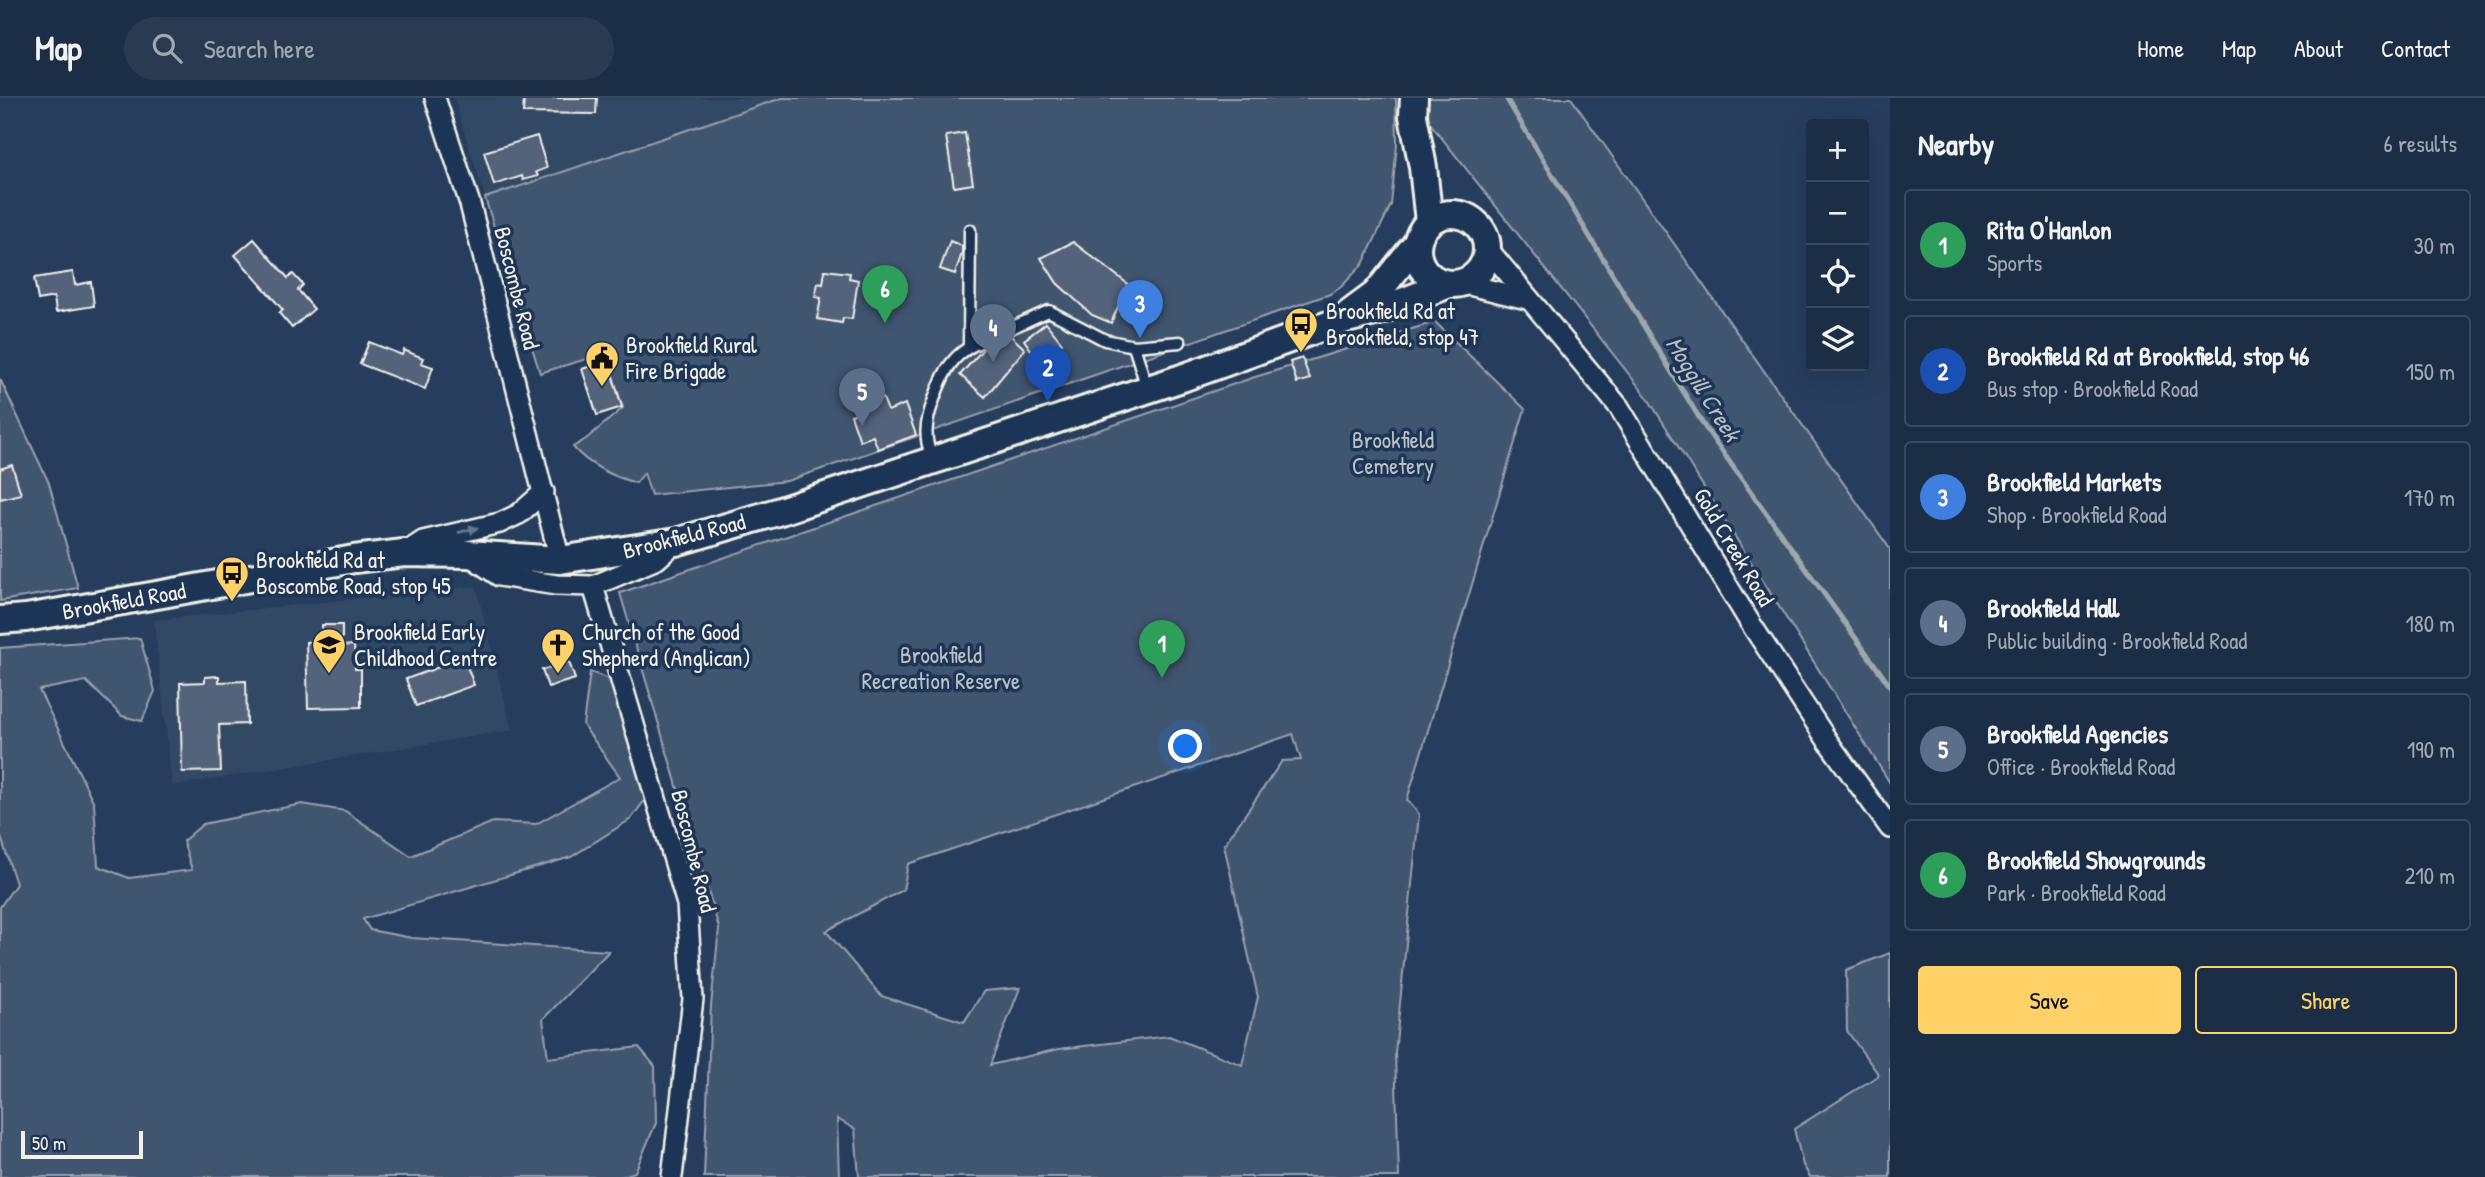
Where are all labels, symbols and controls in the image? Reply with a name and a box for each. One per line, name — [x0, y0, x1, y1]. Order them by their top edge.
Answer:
search box — [124, 17, 614, 80]
text: Map — [35, 26, 82, 70]
icon: search — [148, 29, 186, 67]
text: Search here — [204, 31, 315, 66]
text: Home — [2137, 32, 2184, 64]
text: Map — [2222, 32, 2256, 64]
text: About — [2294, 32, 2343, 64]
text: Contact — [2381, 32, 2450, 64]
map controls — [1806, 119, 1869, 371]
button: + — [1806, 119, 1869, 182]
text: Nearby — [1918, 124, 1994, 164]
text: 6 results — [2384, 128, 2457, 159]
button: − — [1806, 182, 1869, 245]
text: Rita O'Hanlon — [1987, 212, 2112, 247]
street label: Boscombe Road — [487, 223, 548, 352]
text: 1 — [1939, 230, 1947, 261]
text: 30 m — [2413, 230, 2455, 261]
button: locate — [1806, 245, 1869, 308]
text: Sports — [1987, 247, 2042, 278]
pin: 6 — [862, 265, 908, 323]
pin: 3 — [1117, 280, 1163, 338]
place label: Brookfield Rd at Brookfield, stop 47 — [1326, 295, 1479, 352]
pin: 4 — [970, 304, 1016, 362]
bus stop icon: Brookfield Rd at Brookfield, stop 47 — [1282, 305, 1320, 354]
button: layers — [1806, 308, 1869, 371]
place label: Brookfield Rural Fire Brigade — [625, 329, 758, 386]
water label: Moggill Creek — [1658, 330, 1750, 449]
text: Brookfield Rd at Brookfield, stop 46 — [1987, 338, 2309, 373]
public building icon: Brookfield Rural Fire Brigade — [583, 339, 621, 388]
pin: 2 — [1025, 344, 1071, 402]
text: 2 — [1938, 356, 1948, 387]
text: 150 m — [2406, 356, 2455, 387]
pin: 5 — [839, 368, 885, 426]
text: Bus stop · Brookfield Road — [1987, 373, 2198, 404]
park label: Brookfield Cemetery — [1352, 424, 1434, 481]
text: Brookfield Markets — [1987, 464, 2162, 499]
street label: Gold Creek Road — [1687, 482, 1782, 612]
text: 3 — [1938, 482, 1948, 513]
text: 170 m — [2404, 482, 2455, 513]
text: Shop · Brookfield Road — [1987, 499, 2167, 530]
street label: Brookfield Road — [619, 505, 748, 566]
one-way arrow — [457, 524, 479, 535]
place label: Brookfield Rd at Boscombe Road, stop 45 — [256, 544, 451, 601]
bus stop icon: Brookfield Rd at Boscombe Road, stop 45 — [213, 554, 251, 603]
street label: Brookfield Road — [60, 574, 188, 627]
text: Brookfield Hall — [1987, 590, 2119, 625]
text: 4 — [1939, 608, 1947, 639]
text: 180 m — [2405, 608, 2455, 639]
place label: Brookfield Early Childhood Centre — [354, 616, 497, 673]
place label: Church of the Good Shepherd (Anglican) — [582, 616, 751, 673]
pin: 1 — [1139, 620, 1185, 678]
text: Public building · Brookfield Road — [1987, 625, 2247, 656]
school or university icon: Brookfield Early Childhood Centre — [310, 626, 348, 675]
church icon: Church of the Good Shepherd (Anglican) — [539, 626, 577, 675]
park label: Brookfield Recreation Reserve — [862, 639, 1020, 696]
text: Brookfield Agencies — [1987, 716, 2168, 751]
your location — [1168, 729, 1202, 763]
text: 5 — [1938, 734, 1948, 765]
text: 190 m — [2407, 734, 2455, 765]
text: Office · Brookfield Road — [1987, 751, 2175, 782]
street label: Boscombe Road — [664, 786, 725, 915]
text: Brookfield Showgrounds — [1987, 842, 2205, 877]
text: 6 — [1938, 860, 1948, 891]
text: 210 m — [2405, 860, 2455, 891]
text: Park · Brookfield Road — [1987, 877, 2166, 908]
button: Save — [1918, 966, 2181, 1034]
button: Share — [2195, 966, 2457, 1034]
scale bar — [21, 1128, 144, 1160]
text: 50 m — [32, 1130, 66, 1156]

